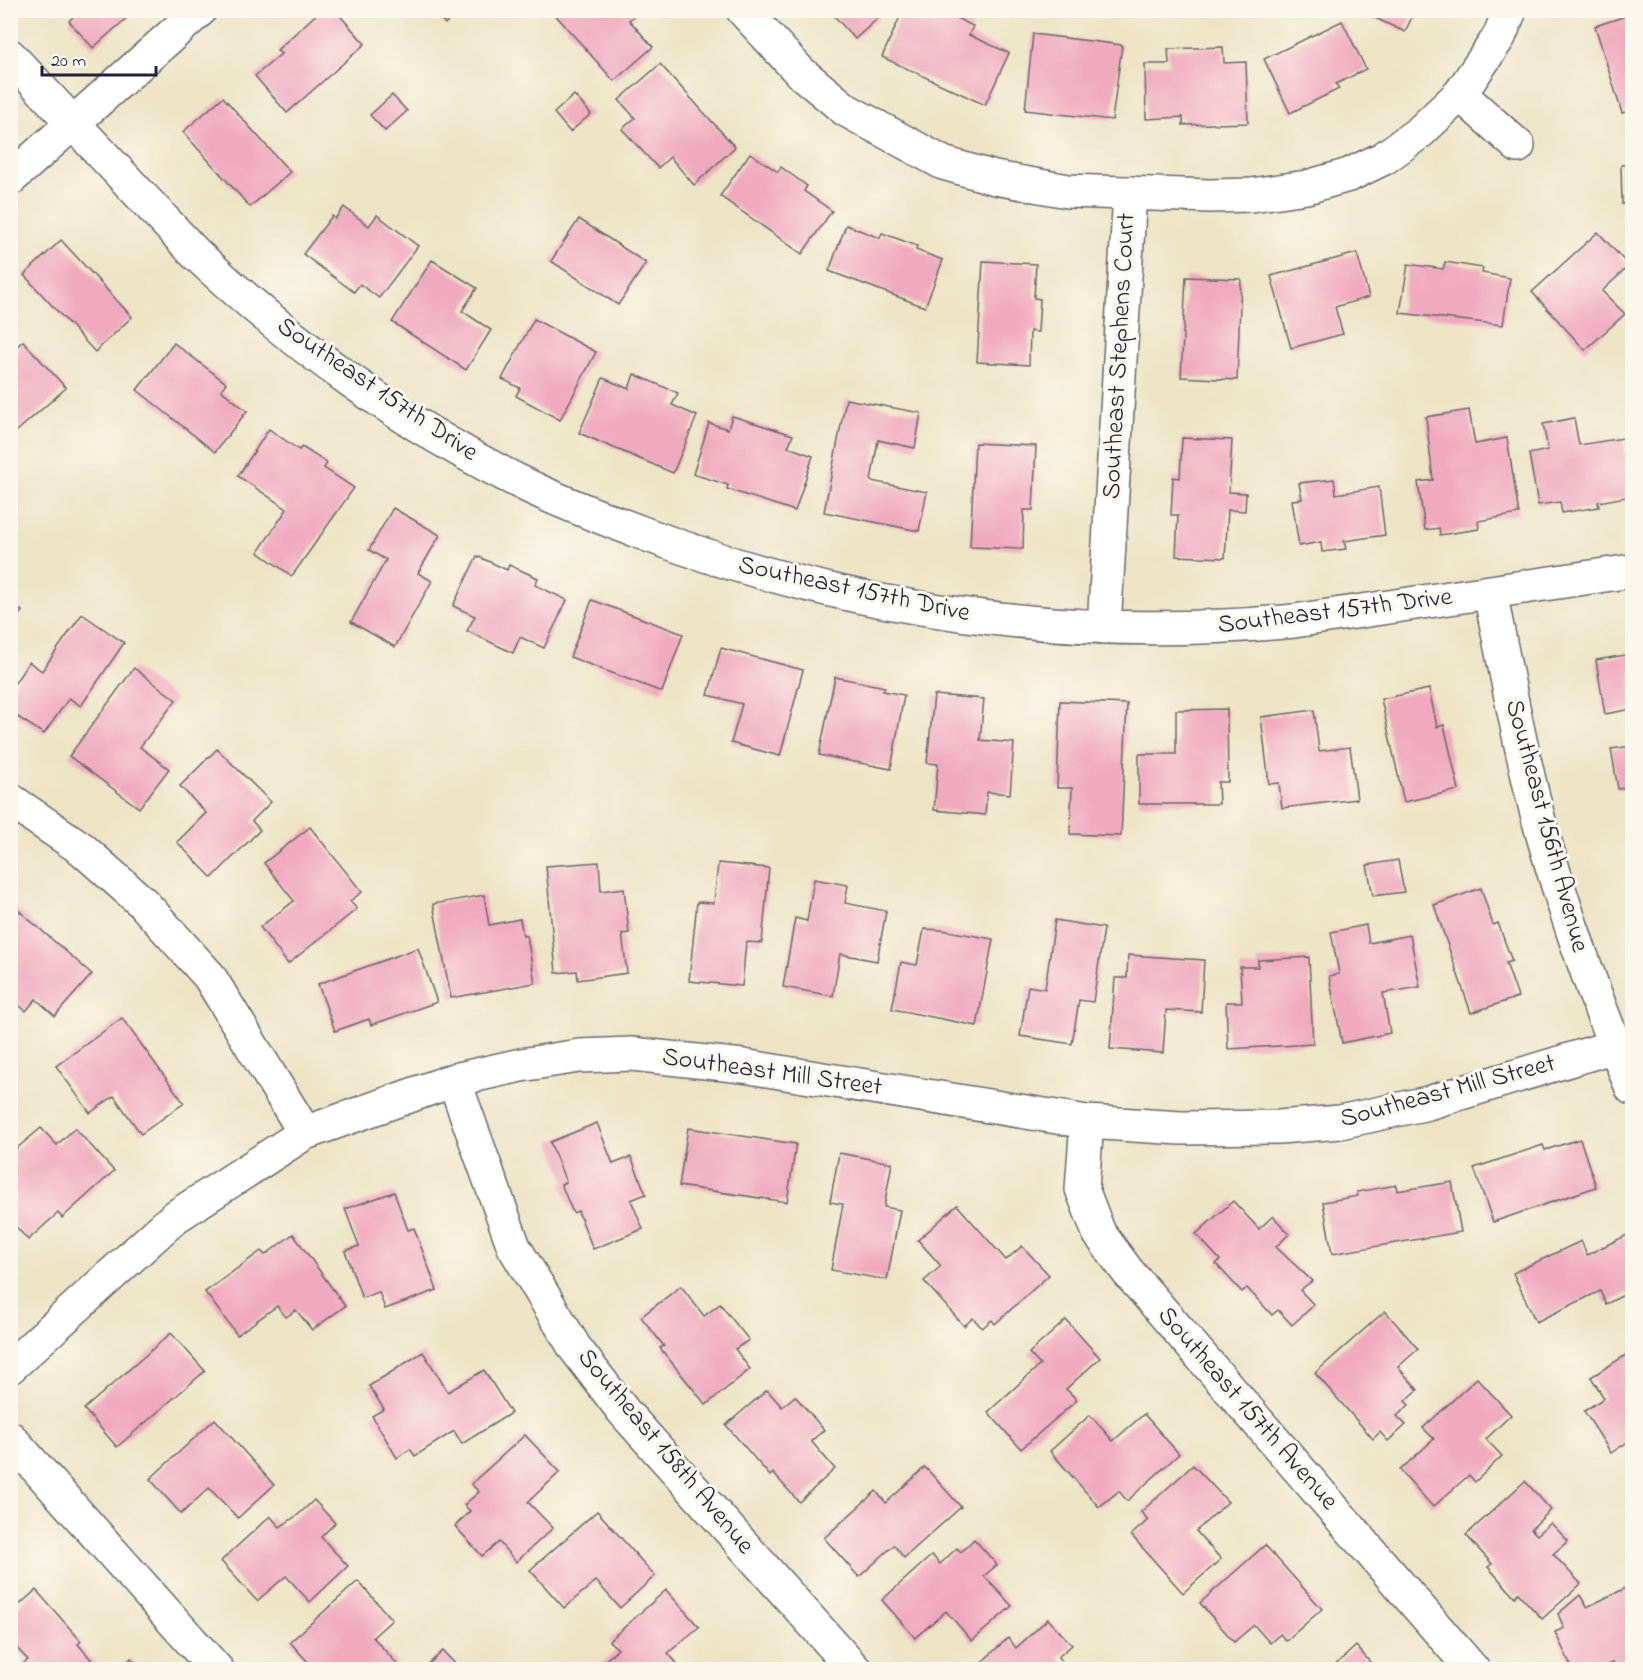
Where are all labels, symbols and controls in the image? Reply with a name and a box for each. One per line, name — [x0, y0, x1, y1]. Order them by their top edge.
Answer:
scale bar — [42, 39, 156, 77]
text: 20 m — [51, 49, 86, 75]
street label: Southeast Stephens Court — [1094, 212, 1146, 500]
street label: Southeast 157th Drive — [269, 308, 486, 472]
street label: Southeast 157th Drive — [735, 547, 974, 633]
street label: Southeast 157th Drive — [1216, 579, 1455, 645]
street label: Southeast 156th Avenue — [1494, 695, 1598, 957]
street label: Southeast Mill Street — [660, 1039, 885, 1107]
street label: Southeast Mill Street — [1336, 1045, 1560, 1139]
street label: Southeast 157th Avenue — [1148, 1299, 1347, 1520]
street label: Southeast 158th Avenue — [567, 1341, 763, 1563]

